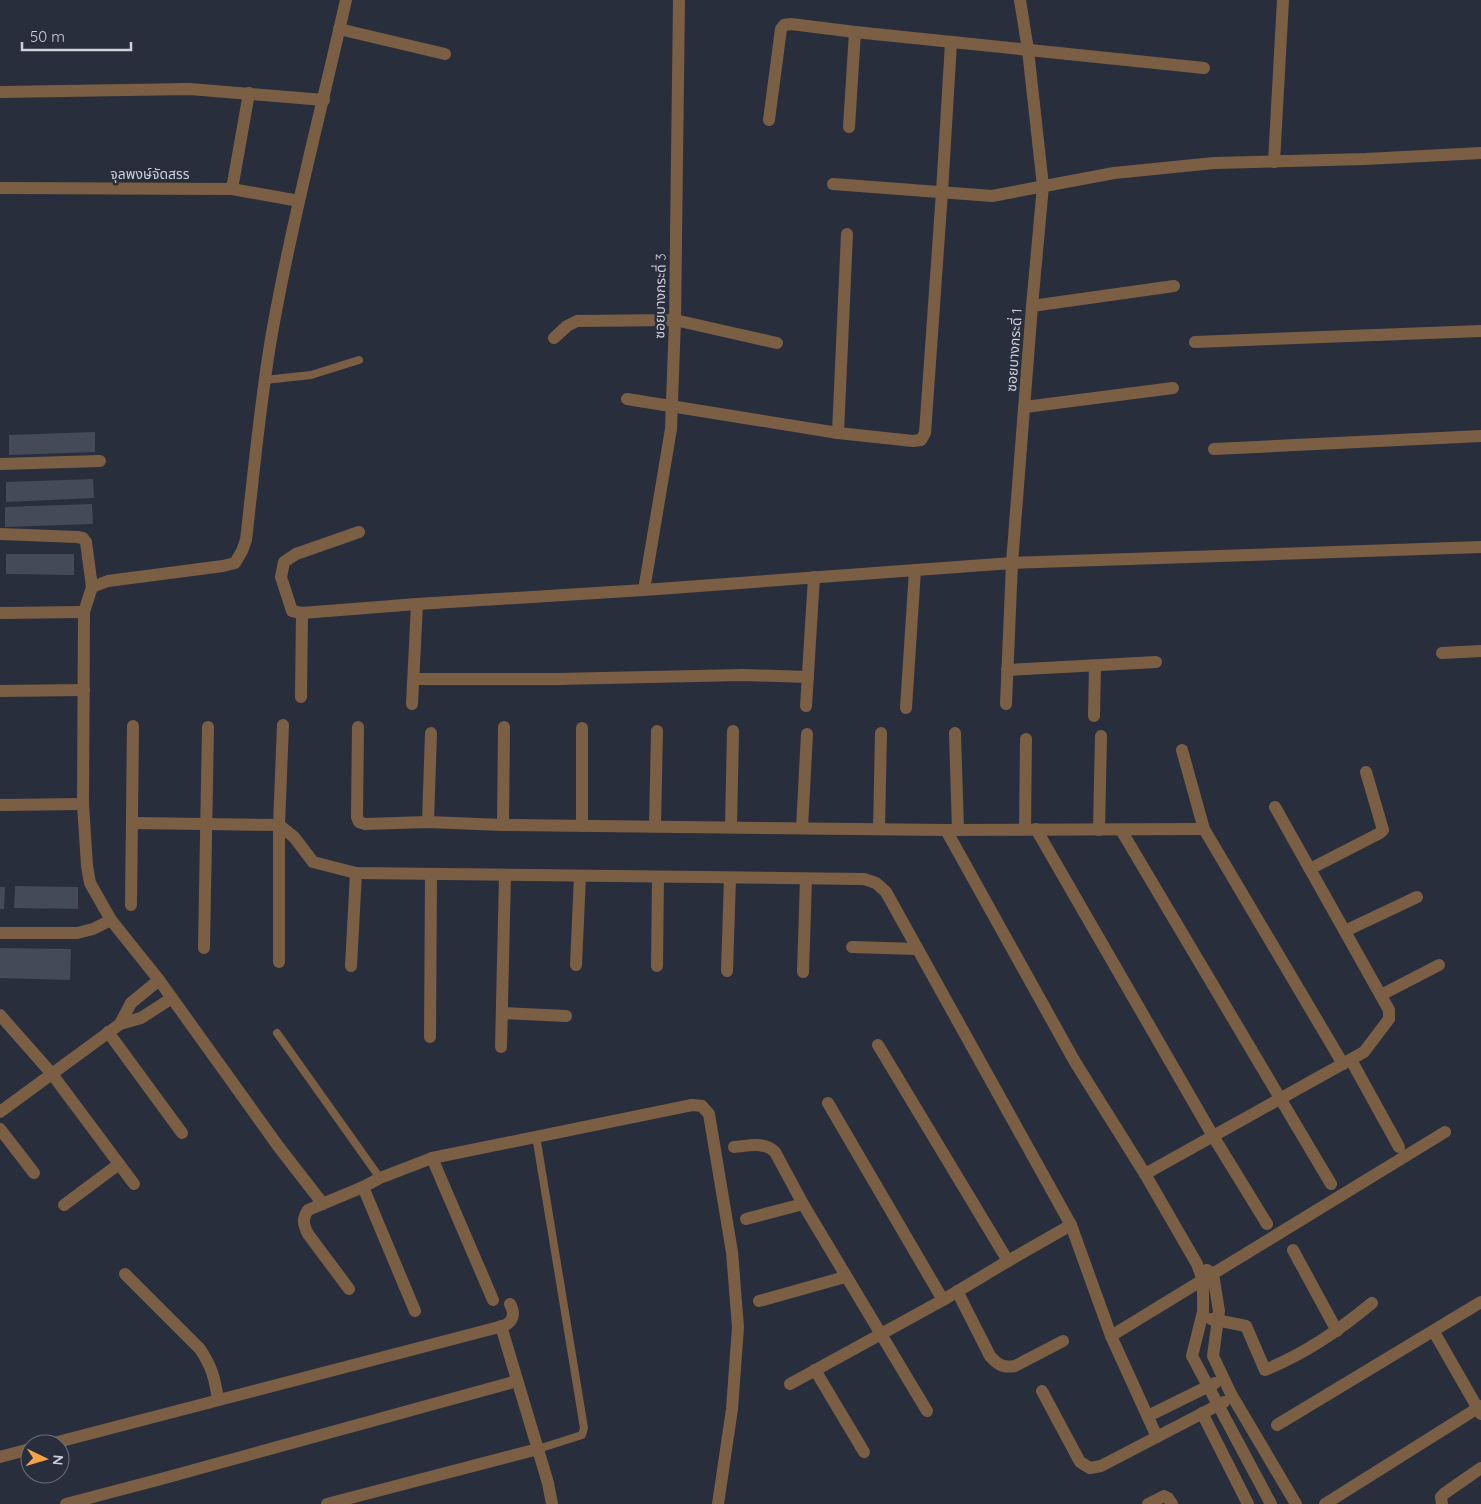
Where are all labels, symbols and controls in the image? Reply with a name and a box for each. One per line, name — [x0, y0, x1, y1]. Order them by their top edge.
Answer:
scale bar — [22, 20, 131, 52]
text: 50 m — [30, 27, 65, 46]
street label: จุลพงษ์จัดสรร — [110, 165, 190, 183]
street label: ซอยบางกระดี่ 3 — [649, 253, 670, 339]
street label: ซอยบางกระดี่ 1 — [1001, 308, 1026, 392]
north arrow — [20, 1434, 70, 1484]
text: N — [49, 1454, 67, 1466]

